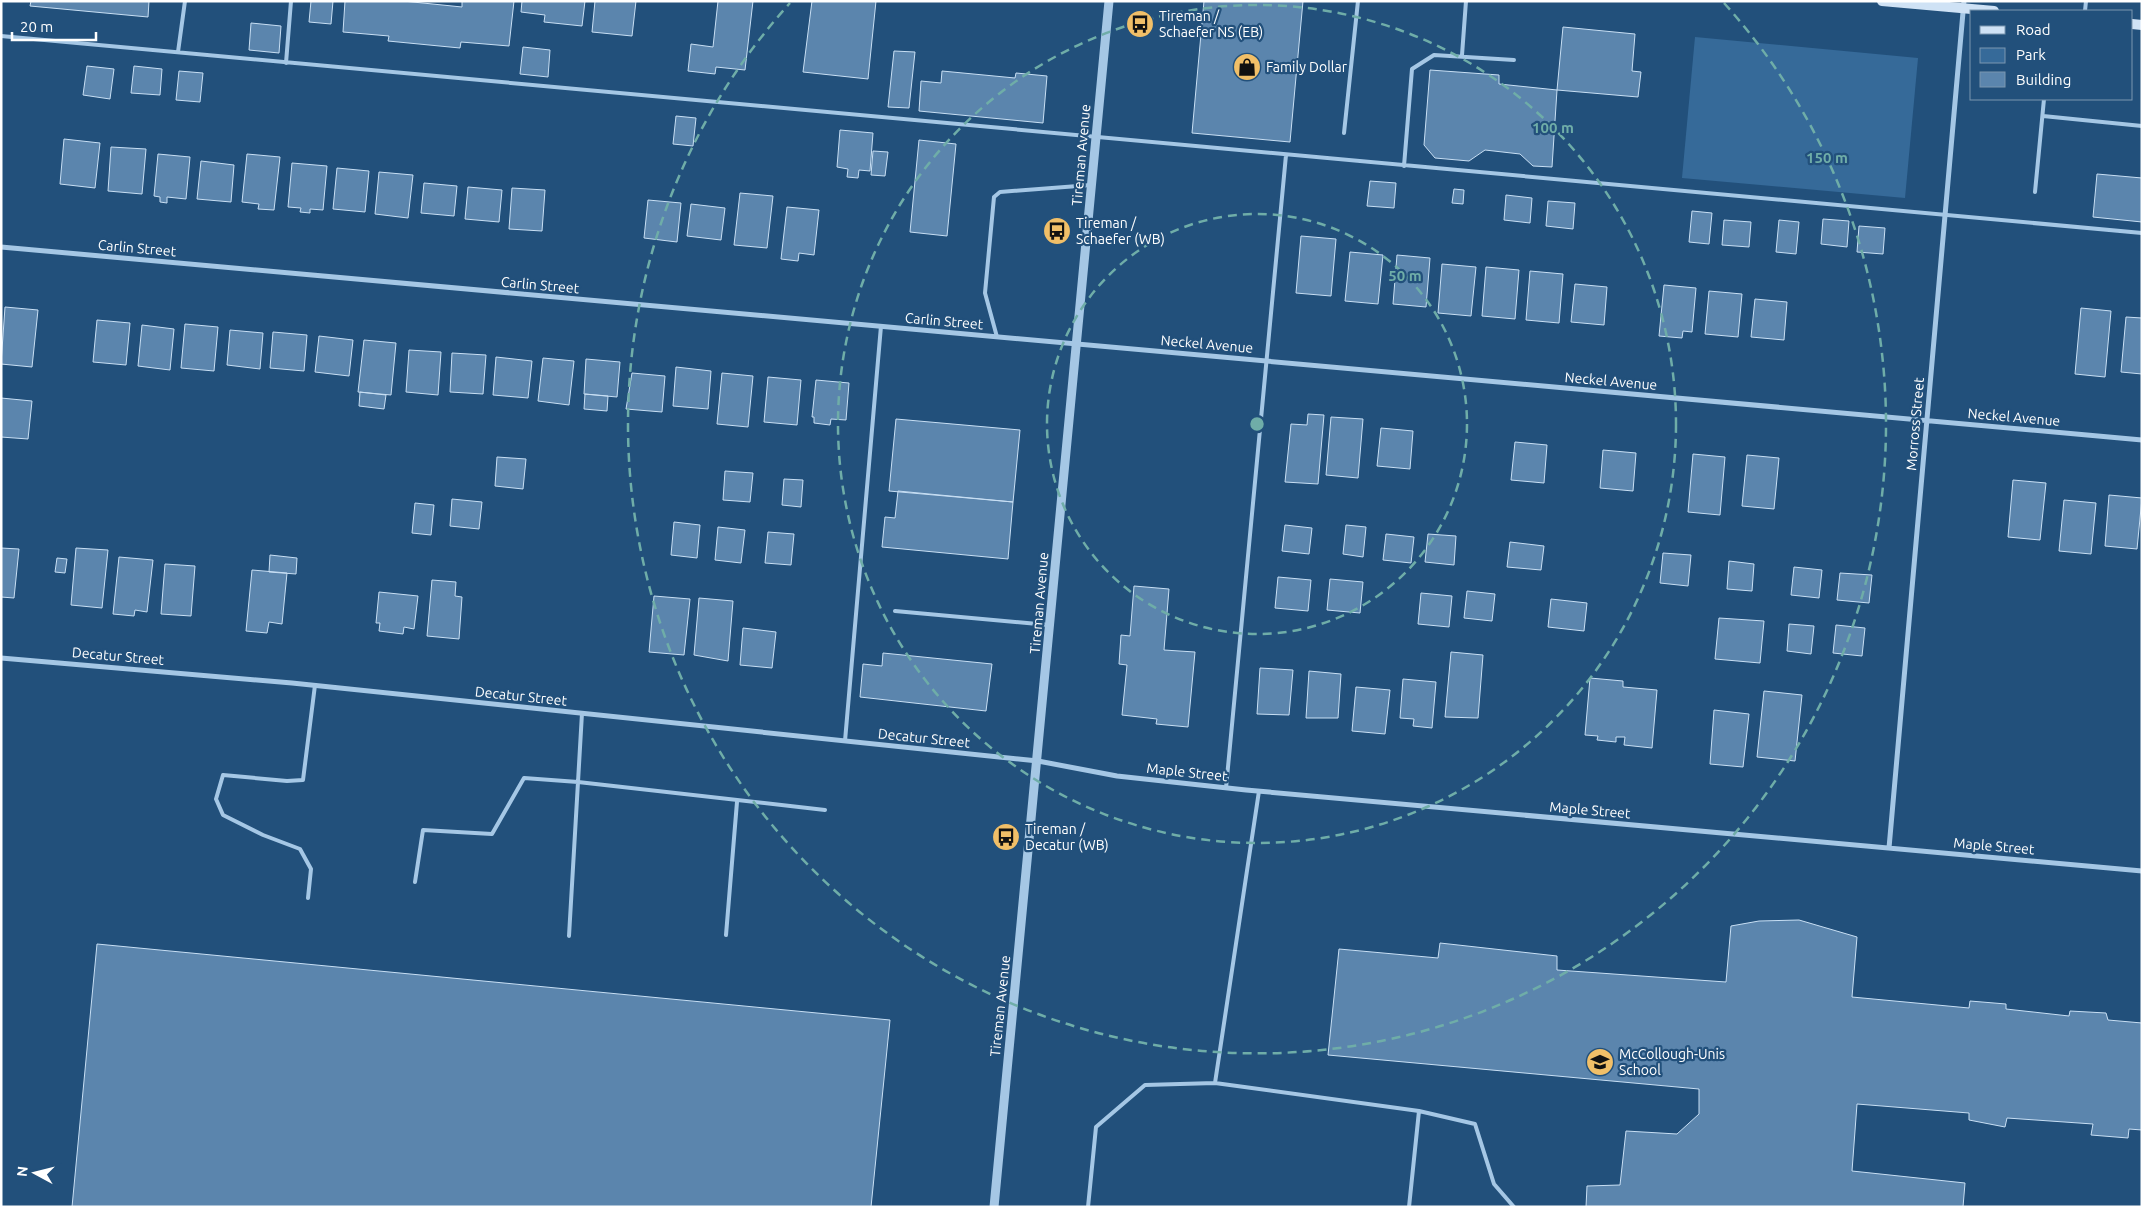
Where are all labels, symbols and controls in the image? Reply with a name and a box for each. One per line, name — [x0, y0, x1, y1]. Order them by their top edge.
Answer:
place label: Tireman / Schaefer NS (EB) — [1159, 8, 1263, 40]
bus stop icon: Tireman / Schaefer NS (EB) — [1125, 9, 1155, 39]
scale bar — [12, 10, 96, 42]
legend — [1970, 10, 2133, 100]
text: 20 m — [20, 18, 53, 35]
text: Road — [2016, 21, 2051, 38]
text: Park — [2016, 46, 2046, 63]
shop icon: Family Dollar — [1232, 52, 1262, 82]
place label: Family Dollar — [1266, 59, 1348, 75]
text: Building — [2016, 71, 2071, 88]
street label: Tireman Avenue — [1069, 103, 1093, 207]
text: 100 m — [1532, 119, 1574, 136]
text: 150 m — [1806, 149, 1848, 166]
place label: Tireman / Schaefer (WB) — [1076, 215, 1165, 247]
bus stop icon: Tireman / Schaefer (WB) — [1042, 216, 1072, 246]
street label: Carlin Street — [97, 237, 177, 259]
text: 50 m — [1388, 267, 1422, 284]
street label: Carlin Street — [500, 274, 580, 296]
street label: Carlin Street — [904, 310, 984, 332]
street label: Neckel Avenue — [1160, 332, 1254, 356]
street label: Neckel Avenue — [1564, 369, 1658, 393]
street label: Morross Street — [1903, 376, 1927, 471]
street label: Neckel Avenue — [1967, 405, 2061, 429]
centre of rings — [1248, 415, 1266, 433]
street label: Tireman Avenue — [1027, 551, 1051, 655]
street label: Decatur Street — [71, 644, 165, 668]
street label: Decatur Street — [474, 683, 568, 709]
street label: Decatur Street — [877, 725, 971, 751]
street label: Maple Street — [1146, 760, 1229, 784]
street label: Maple Street — [1549, 798, 1632, 822]
place label: Tireman / Decatur (WB) — [1025, 821, 1109, 853]
bus stop icon: Tireman / Decatur (WB) — [991, 822, 1021, 852]
street label: Maple Street — [1953, 834, 2036, 858]
street label: Tireman Avenue — [987, 954, 1013, 1058]
place label: McCollough-Unis School — [1619, 1046, 1725, 1078]
school or university icon: McCollough-Unis School — [1585, 1047, 1615, 1077]
north arrow — [10, 1148, 60, 1198]
text: N — [14, 1165, 31, 1178]

